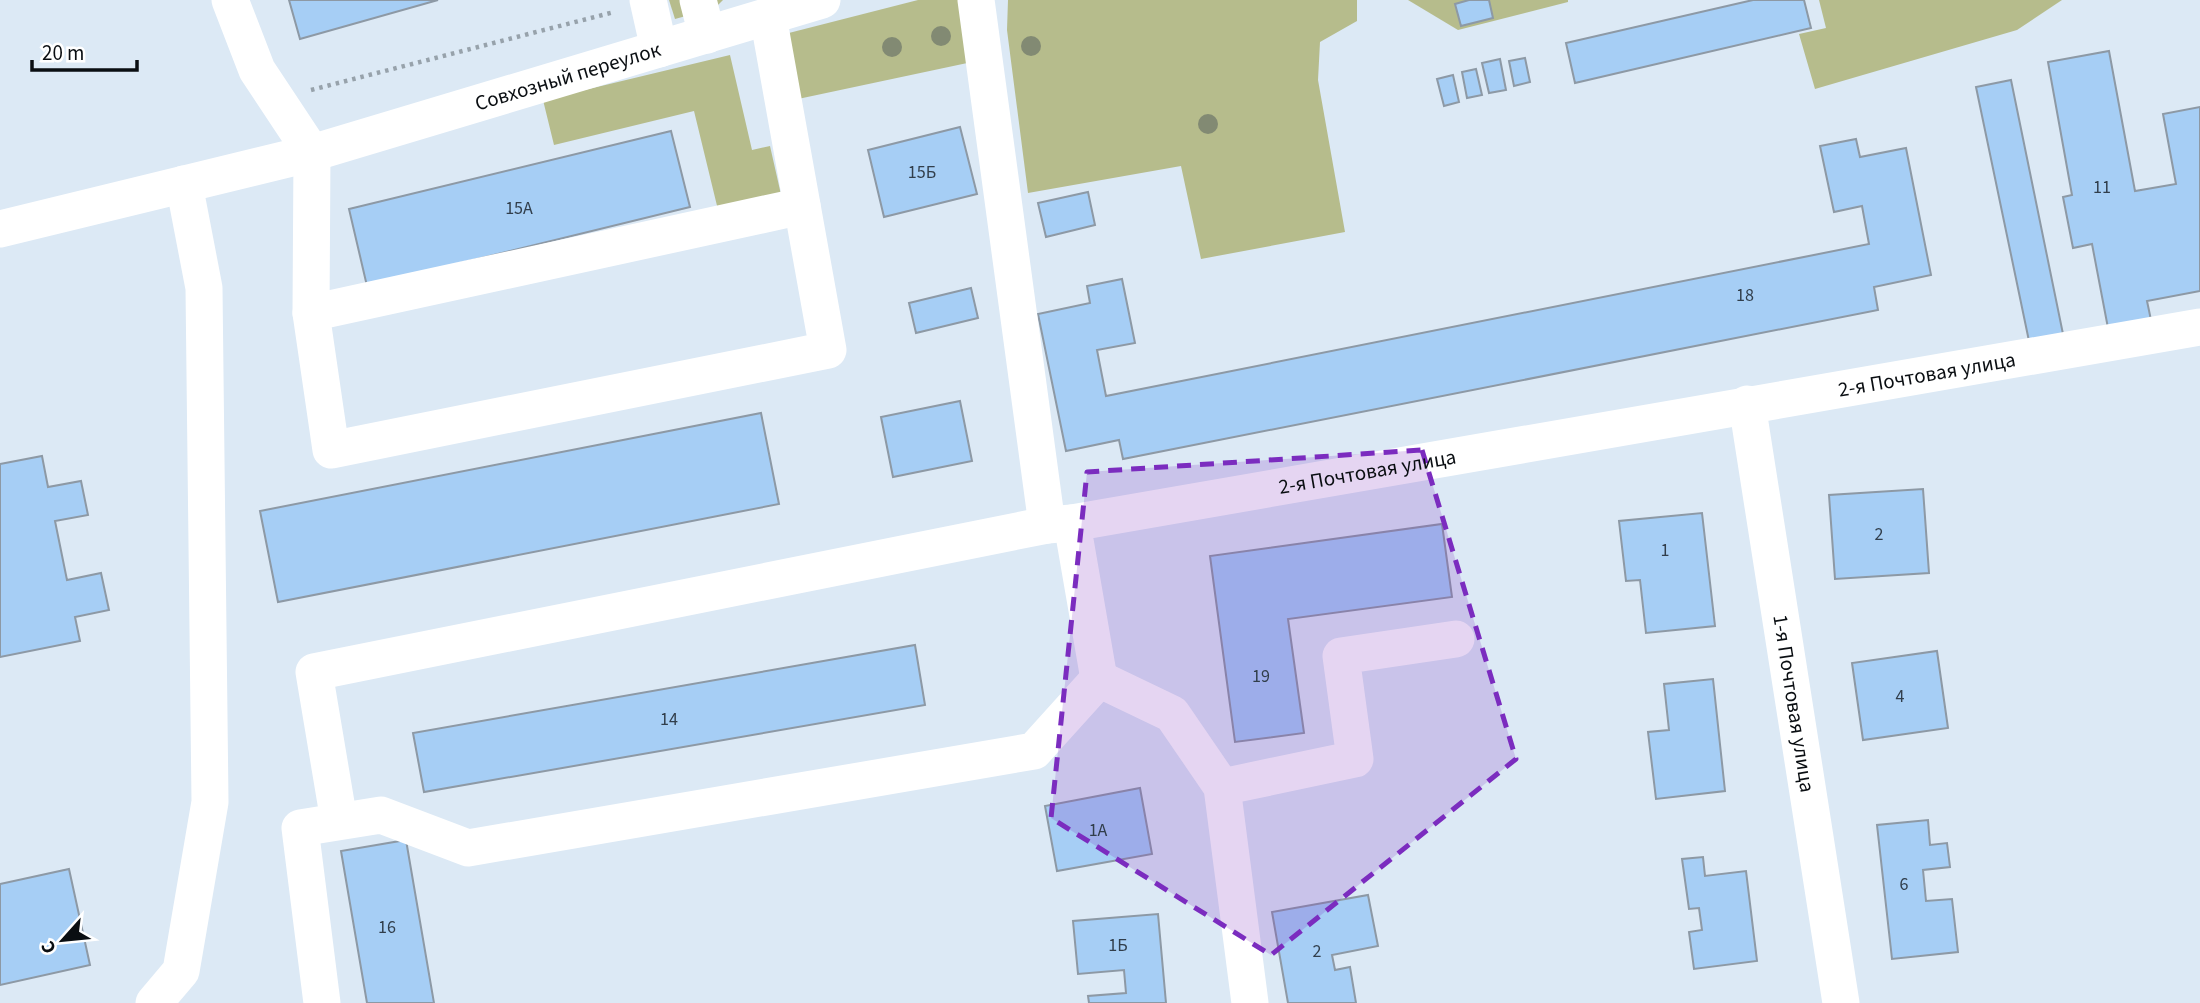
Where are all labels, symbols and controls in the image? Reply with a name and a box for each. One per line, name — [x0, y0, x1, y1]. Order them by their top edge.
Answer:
scale bar — [32, 28, 136, 72]
street label: Совхозный переулок — [471, 34, 665, 118]
text: 20 m — [42, 38, 84, 68]
house number: 15Б — [908, 160, 936, 185]
house number: 11 — [2093, 175, 2111, 200]
house number: 15А — [505, 196, 533, 221]
house number: 18 — [1736, 283, 1754, 308]
street label: 2-я Почтовая улица — [1836, 344, 2018, 405]
street label: 2-я Почтовая улица — [1276, 442, 1458, 502]
house number: 2 — [1875, 522, 1884, 547]
house number: 1 — [1661, 538, 1669, 563]
street label: 1-я Почтовая улица — [1765, 612, 1823, 794]
house number: 19 — [1252, 664, 1270, 689]
house number: 4 — [1896, 684, 1905, 709]
house number: 14 — [660, 707, 678, 732]
house number: 1А — [1089, 818, 1108, 843]
house number: 6 — [1900, 872, 1909, 897]
north arrow — [28, 905, 98, 975]
house number: 16 — [378, 915, 396, 940]
house number: 1Б — [1108, 933, 1128, 958]
text: С — [35, 936, 64, 958]
house number: 2 — [1313, 939, 1322, 964]

